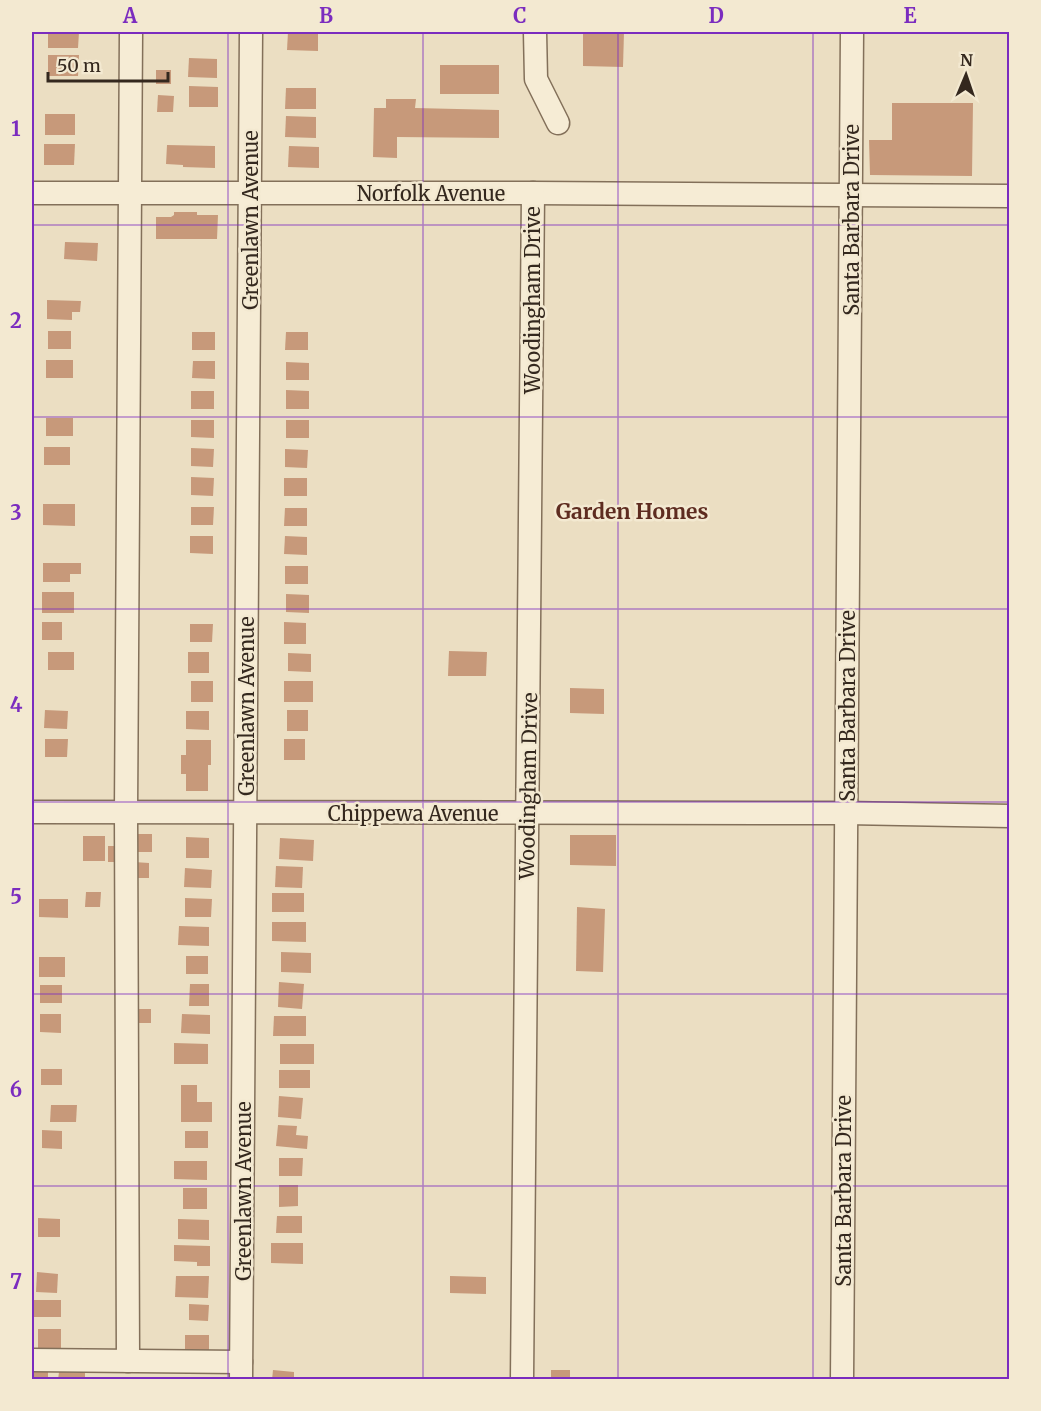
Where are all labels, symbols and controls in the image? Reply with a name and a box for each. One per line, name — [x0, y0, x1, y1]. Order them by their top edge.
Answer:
text: A — [122, 3, 138, 28]
text: B — [319, 3, 333, 28]
text: C — [513, 3, 527, 28]
text: D — [708, 3, 724, 28]
text: E — [903, 3, 917, 28]
scale bar — [48, 45, 168, 83]
north arrow — [936, 45, 996, 105]
text: N — [960, 50, 974, 70]
text: 50 m — [57, 54, 101, 77]
text: 1 — [11, 116, 21, 141]
street label: Santa Barbara Drive — [839, 124, 864, 316]
street label: Greenlawn Avenue — [238, 130, 263, 310]
street label: Norfolk Avenue — [357, 181, 505, 206]
street label: Woodingham Drive — [520, 206, 545, 395]
text: 2 — [10, 308, 22, 333]
district label: Garden Homes — [556, 498, 708, 525]
text: 3 — [10, 500, 22, 525]
street label: Santa Barbara Drive — [835, 610, 860, 802]
street label: Greenlawn Avenue — [234, 616, 259, 796]
text: 4 — [10, 692, 23, 717]
street label: Woodingham Drive — [514, 692, 542, 881]
street label: Chippewa Avenue — [328, 801, 498, 826]
text: 5 — [10, 884, 22, 909]
text: 6 — [10, 1077, 22, 1102]
street label: Santa Barbara Drive — [831, 1095, 856, 1287]
street label: Greenlawn Avenue — [231, 1101, 256, 1281]
text: 7 — [10, 1269, 22, 1294]

